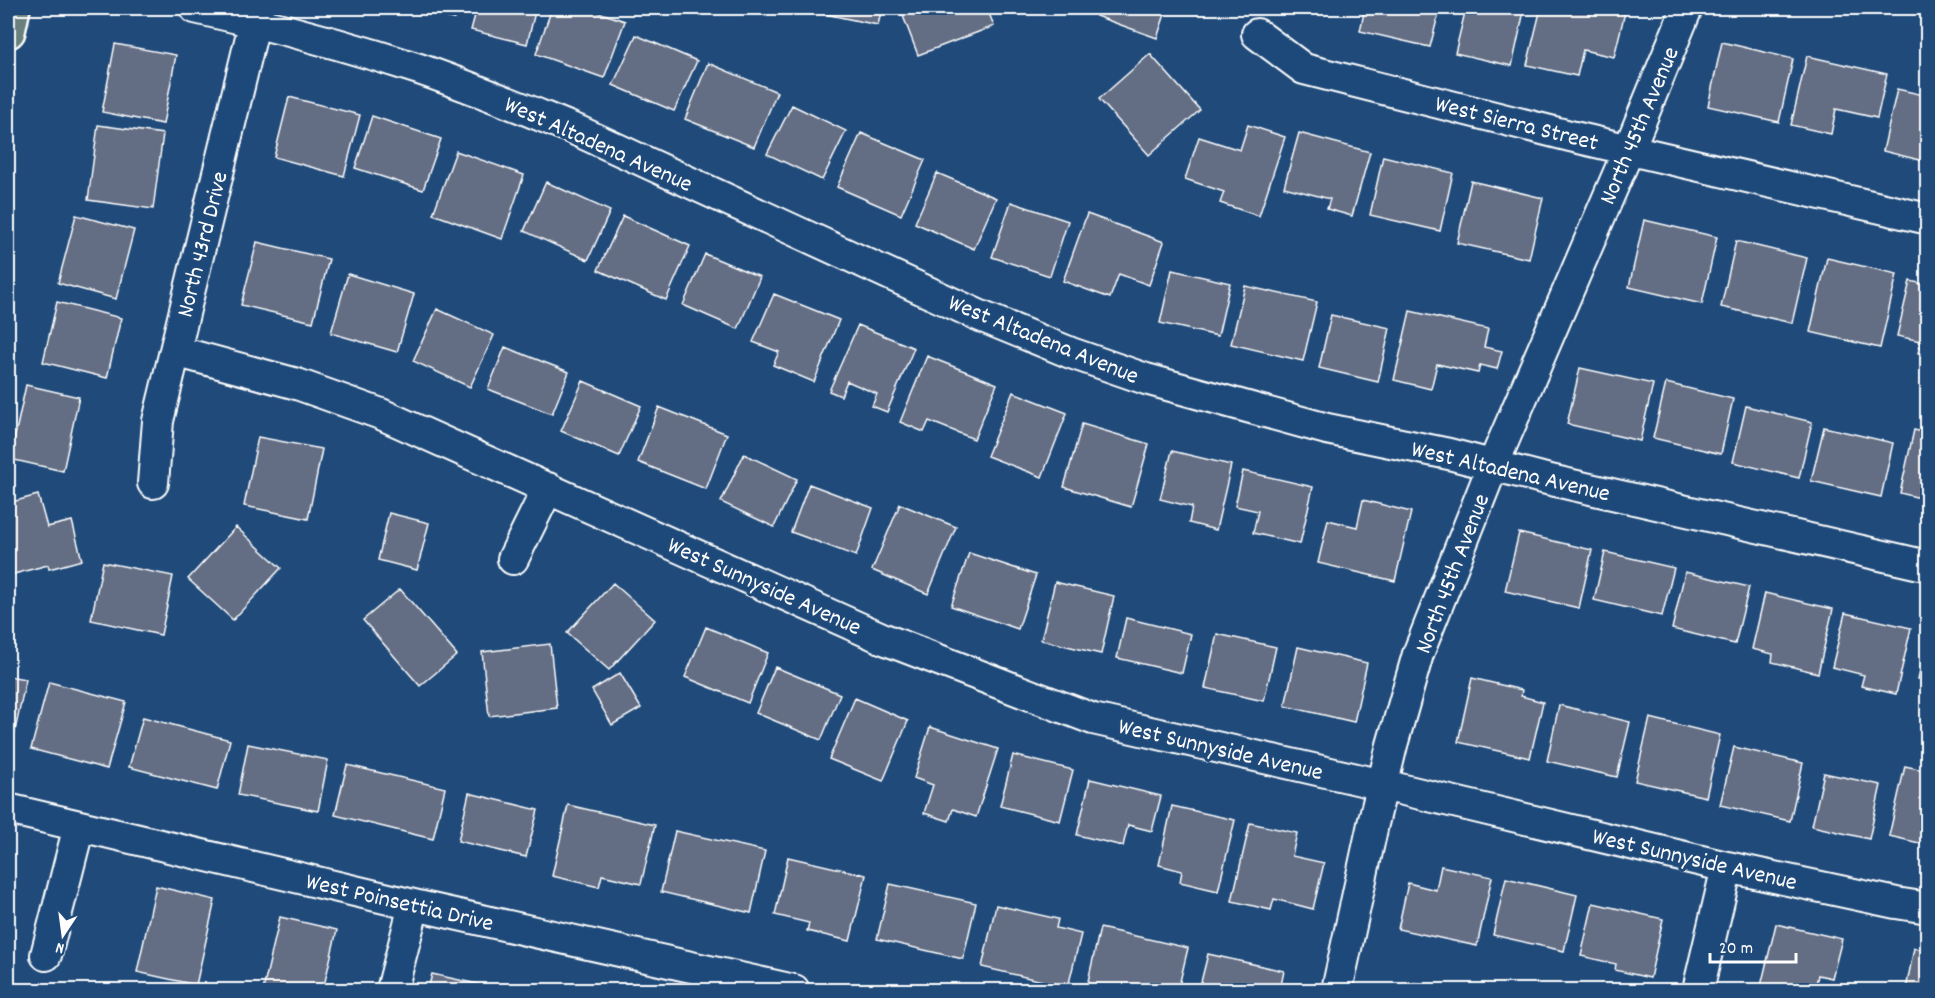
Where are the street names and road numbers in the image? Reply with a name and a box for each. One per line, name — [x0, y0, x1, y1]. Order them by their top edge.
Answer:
street label: North 45th Avenue — [1592, 42, 1689, 211]
street label: West Sierra Street — [1431, 88, 1602, 162]
street label: West Altadena Avenue — [498, 89, 697, 203]
street label: North 43rd Drive — [169, 168, 238, 321]
street label: West Altadena Avenue — [942, 287, 1143, 395]
street label: West Altadena Avenue — [1408, 434, 1613, 512]
street label: North 45th Avenue — [1408, 489, 1500, 659]
street label: West Sunnyside Avenue — [661, 530, 866, 646]
street label: West Sunnyside Avenue — [1115, 711, 1326, 791]
street label: West Sunnyside Avenue — [1589, 821, 1800, 901]
street label: West Poinsettia Drive — [302, 866, 497, 942]

